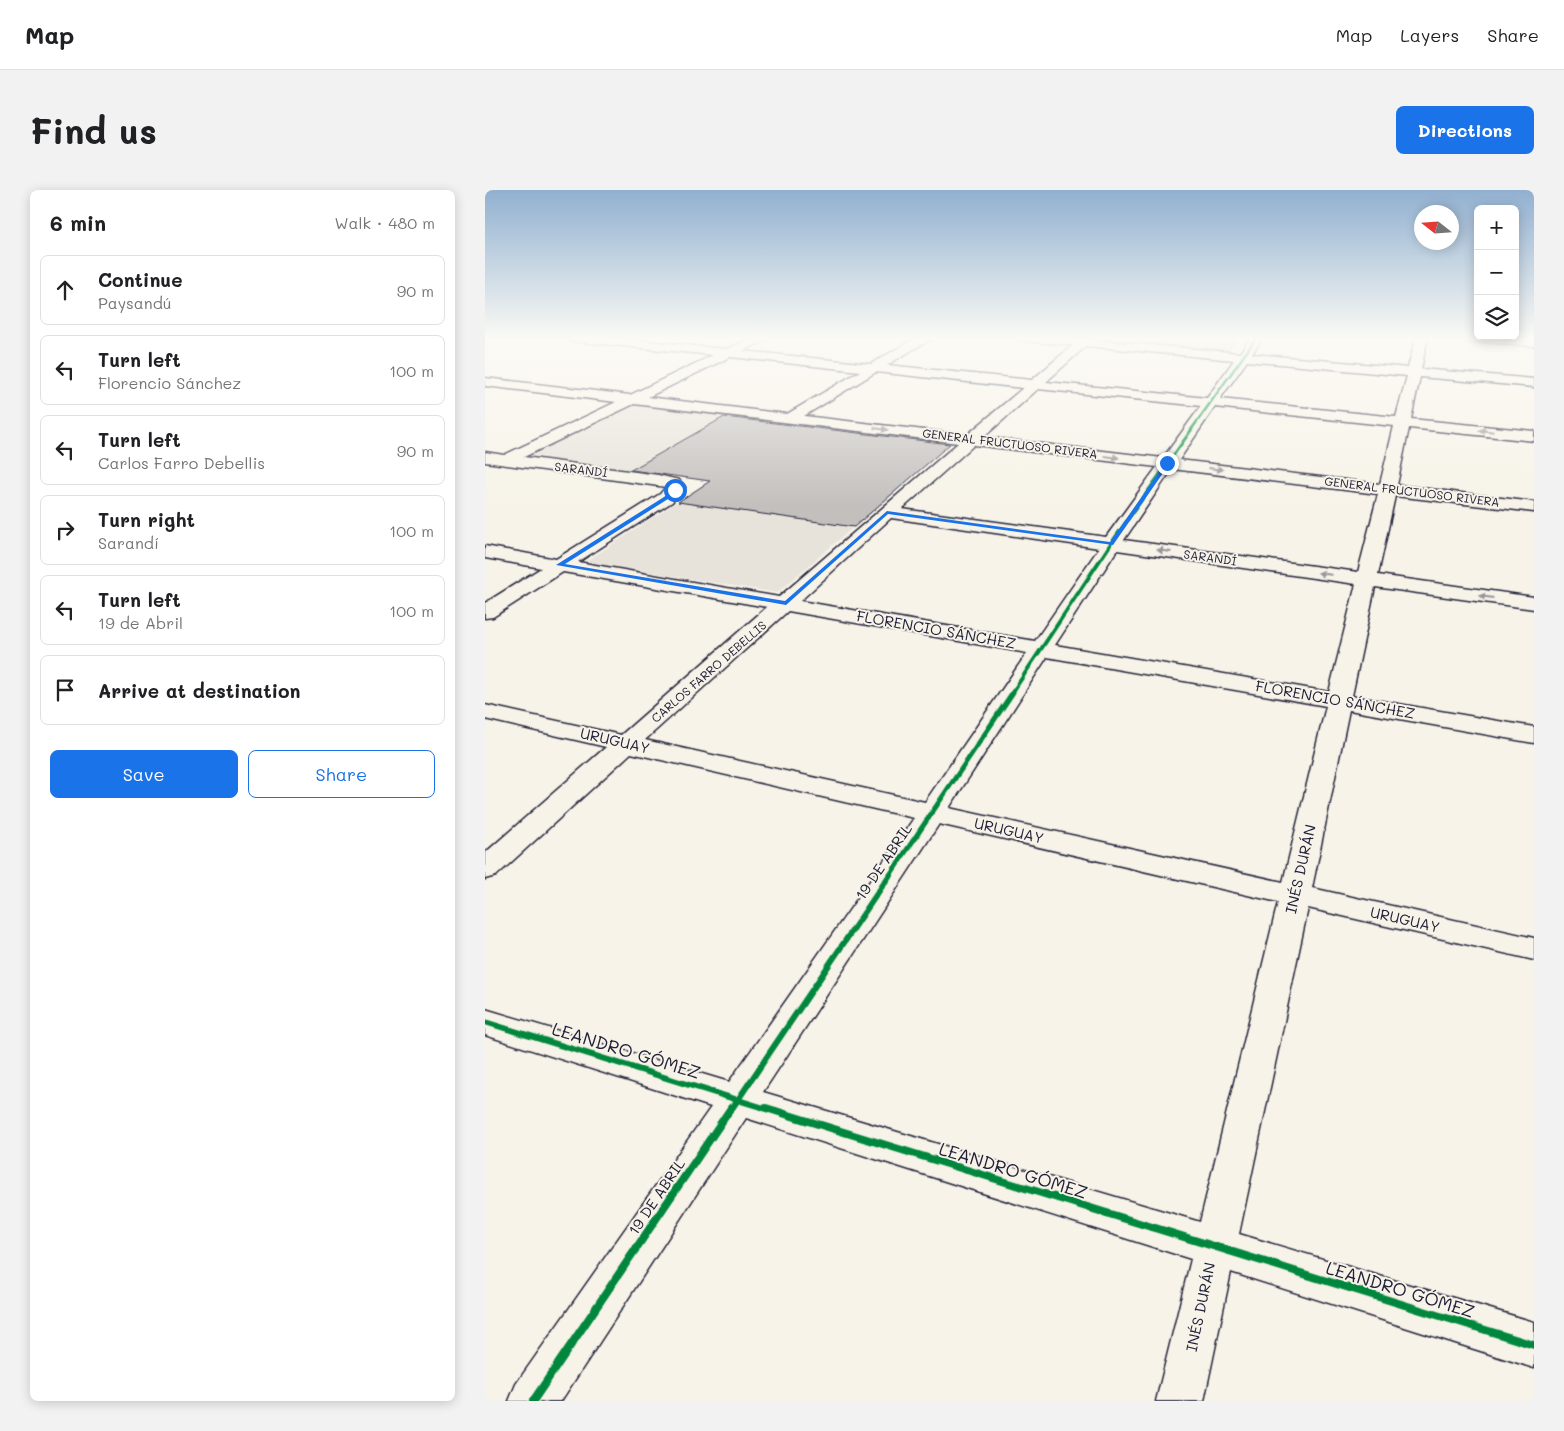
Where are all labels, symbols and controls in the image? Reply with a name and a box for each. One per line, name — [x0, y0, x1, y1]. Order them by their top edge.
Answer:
text: Map — [25, 19, 74, 50]
text: Map — [1336, 23, 1372, 47]
text: Layers — [1400, 23, 1459, 47]
text: Share — [1487, 23, 1539, 47]
button: Directions — [1396, 106, 1534, 154]
text: Find us — [30, 107, 157, 153]
north arrow — [1414, 205, 1459, 250]
map controls — [1474, 205, 1519, 340]
button: + — [1474, 205, 1519, 250]
text: 6 min — [50, 209, 106, 236]
text: Walk · 480 m — [334, 212, 435, 233]
button: − — [1474, 250, 1519, 295]
text: Continue — [98, 267, 183, 292]
icon: ahead — [51, 276, 79, 304]
text: 90 m — [397, 280, 434, 301]
text: Paysandú — [98, 292, 172, 313]
button: layers — [1474, 295, 1519, 340]
text: Turn left — [98, 347, 181, 372]
icon: left — [51, 356, 79, 384]
text: 100 m — [389, 360, 434, 381]
text: Florencio Sánchez — [98, 372, 241, 393]
street label: GENERAL FRUCTUOSO RIVERA — [922, 424, 1099, 462]
one-way arrow — [873, 425, 889, 433]
text: Turn left — [98, 427, 181, 452]
one-way arrow — [1477, 427, 1493, 435]
icon: left — [51, 436, 79, 464]
text: 90 m — [397, 440, 434, 461]
text: Carlos Farro Debellis — [98, 452, 265, 473]
route end — [1156, 452, 1179, 475]
one-way arrow — [1104, 453, 1120, 461]
street label: SARANDÍ — [554, 458, 609, 480]
one-way arrow — [1208, 465, 1224, 473]
street label: GENERAL FRUCTUOSO RIVERA — [1324, 472, 1501, 510]
route start — [664, 479, 687, 502]
text: Turn right — [98, 507, 195, 532]
icon: right — [51, 516, 79, 544]
text: 100 m — [389, 520, 434, 541]
text: Sarandí — [98, 532, 159, 553]
street label: SARANDÍ — [1183, 545, 1238, 569]
one-way arrow — [1156, 547, 1172, 555]
one-way arrow — [1316, 570, 1332, 578]
text: Turn left — [98, 587, 181, 612]
one-way arrow — [1477, 592, 1493, 600]
icon: left — [51, 596, 79, 624]
text: 100 m — [389, 600, 434, 621]
street label: FLORENCIO SÁNCHEZ — [855, 605, 1017, 653]
text: 19 de Abril — [98, 612, 183, 633]
street label: CARLOS FARRO DEBELLIS — [647, 617, 769, 726]
street label: FLORENCIO SÁNCHEZ — [1254, 675, 1416, 723]
icon: arrive — [51, 676, 79, 704]
text: Arrive at destination — [98, 678, 301, 703]
street label: URUGUAY — [578, 722, 652, 758]
button: Save — [50, 750, 238, 798]
button: Share — [248, 750, 435, 798]
street label: URUGUAY — [972, 812, 1046, 848]
street label: 19 DE ABRIL — [850, 819, 916, 903]
street label: INÉS DURÁN — [1280, 822, 1320, 915]
street label: URUGUAY — [1368, 901, 1442, 937]
street label: LEANDRO GÓMEZ — [549, 1016, 703, 1084]
street label: LEANDRO GÓMEZ — [936, 1136, 1090, 1204]
street label: 19 DE ABRIL — [623, 1154, 689, 1238]
street label: LEANDRO GÓMEZ — [1323, 1255, 1477, 1323]
street label: INÉS DURÁN — [1181, 1260, 1219, 1353]

